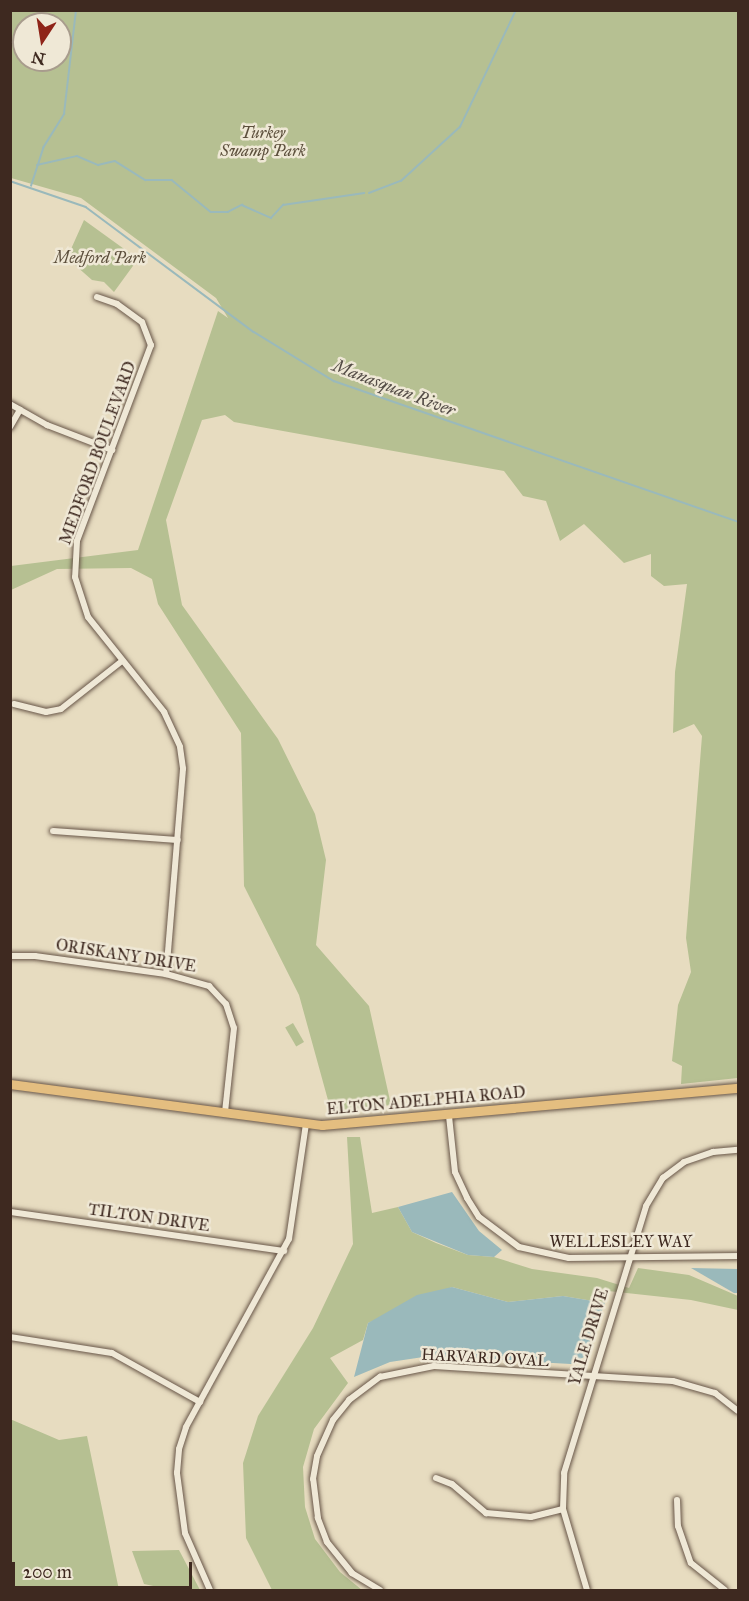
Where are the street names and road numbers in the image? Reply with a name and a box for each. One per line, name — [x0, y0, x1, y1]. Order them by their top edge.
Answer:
street label: MEDFORD BOULEVARD — [56, 359, 140, 547]
street label: ORISKANY DRIVE — [54, 935, 198, 977]
street label: ELTON ADELPHIA ROAD — [326, 1083, 526, 1119]
street label: TILTON DRIVE — [87, 1200, 211, 1236]
street label: WELLESLEY WAY — [550, 1232, 692, 1252]
street label: YALE DRIVE — [565, 1286, 613, 1388]
street label: HARVARD OVAL — [421, 1345, 549, 1371]

